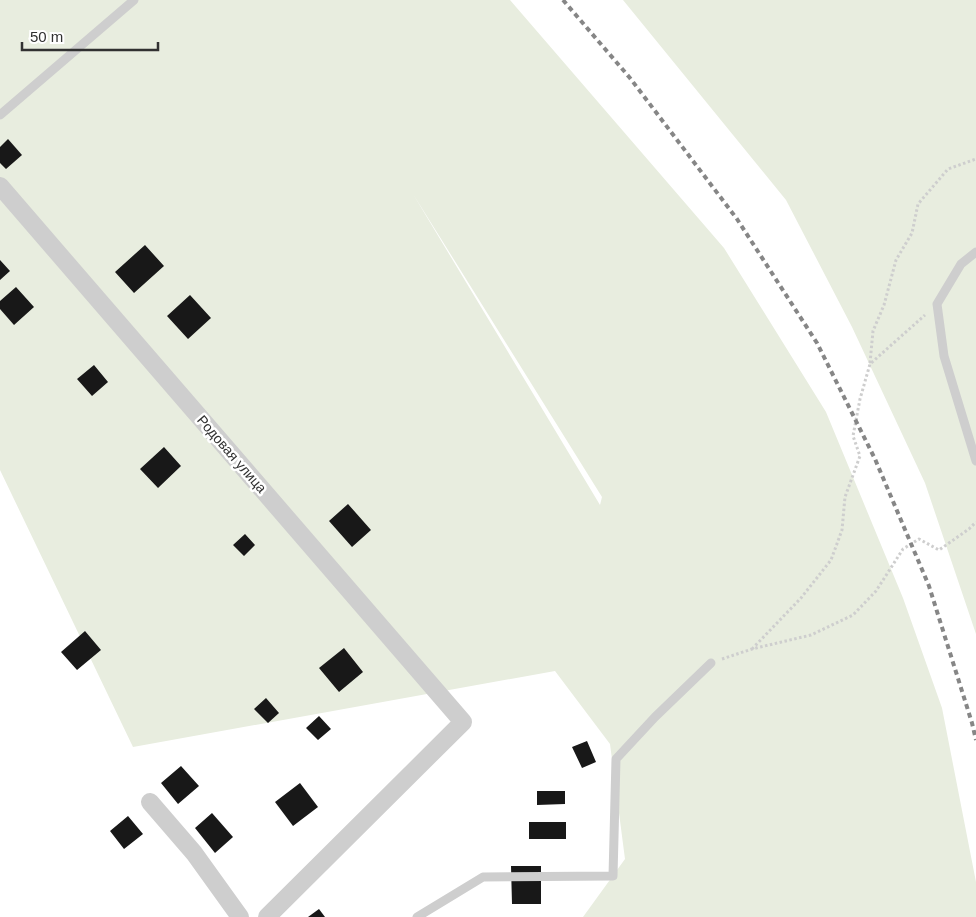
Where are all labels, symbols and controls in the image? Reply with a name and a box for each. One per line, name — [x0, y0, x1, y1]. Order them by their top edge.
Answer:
scale bar — [22, 20, 159, 52]
text: 50 m — [30, 28, 63, 45]
street label: Родовая улица — [194, 412, 270, 496]

